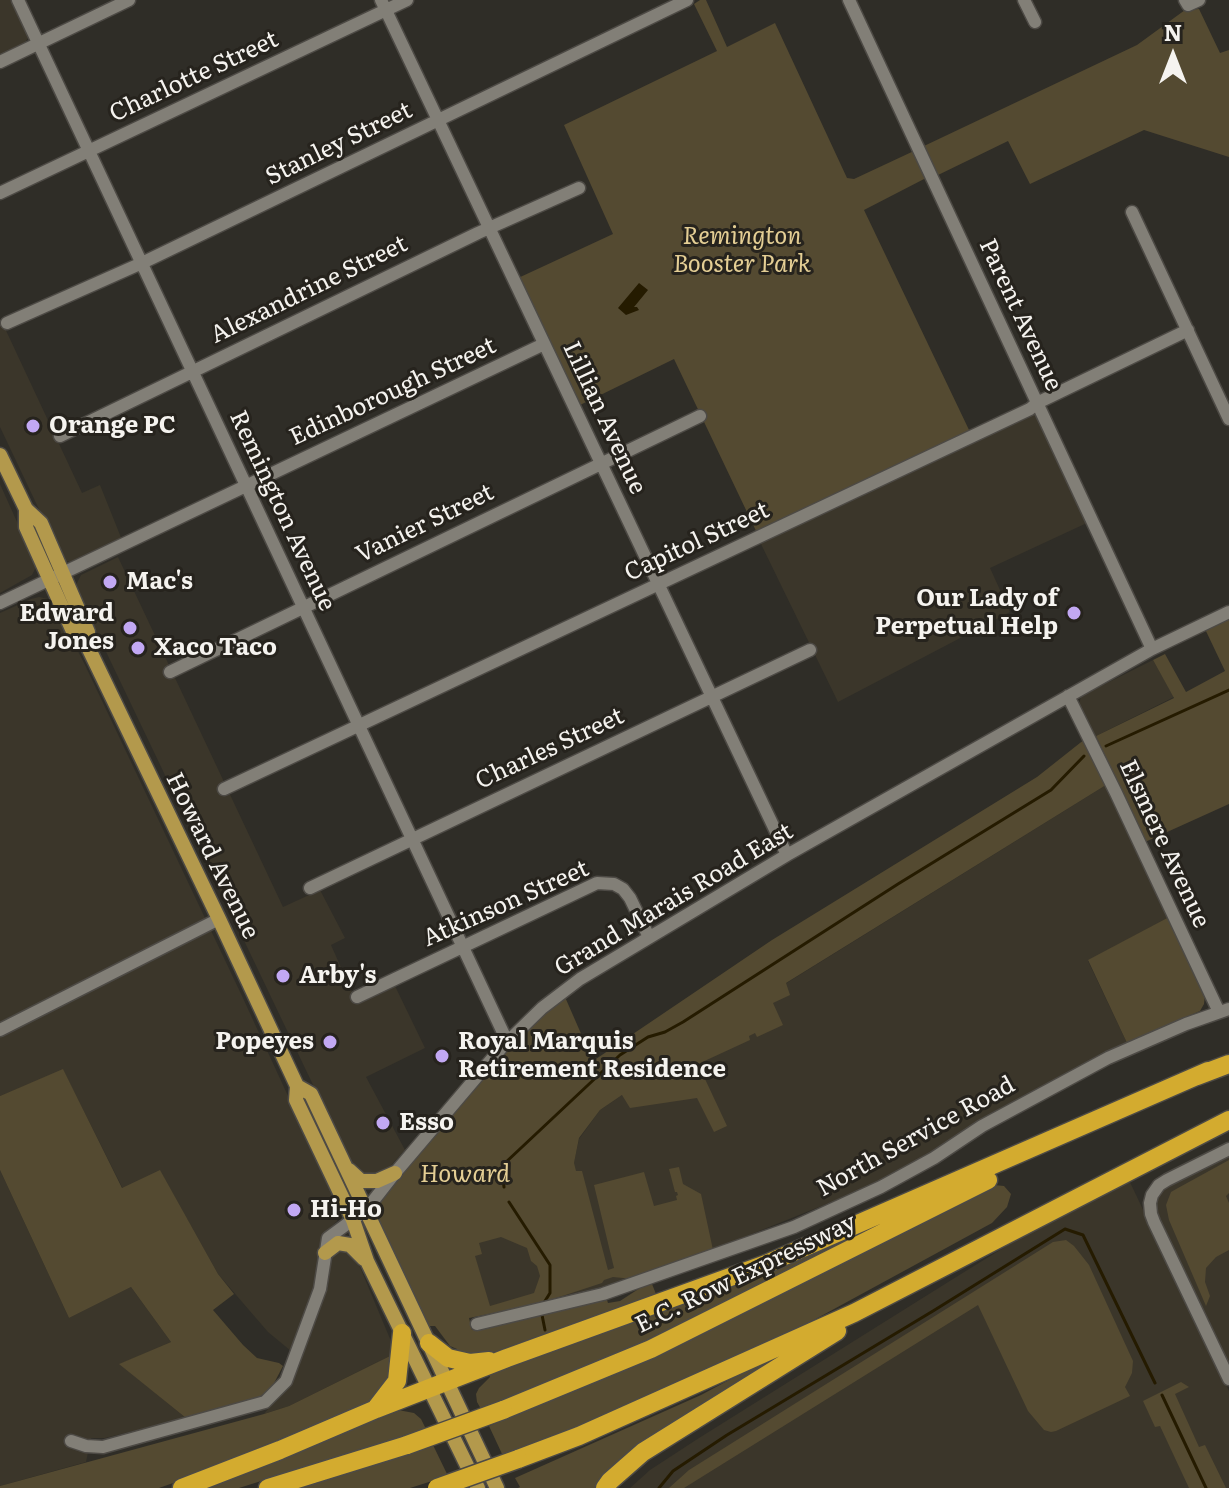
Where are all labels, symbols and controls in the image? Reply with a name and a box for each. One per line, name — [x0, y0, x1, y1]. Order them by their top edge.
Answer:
text: N — [1164, 15, 1182, 48]
north arrow — [1133, 16, 1213, 96]
street label: Charlotte Street — [105, 25, 283, 129]
street label: Stanley Street — [261, 96, 417, 192]
park label: Remington Booster Park — [673, 223, 811, 279]
street label: Alexandrine Street — [206, 230, 412, 350]
street label: Parent Avenue — [972, 234, 1068, 396]
street label: Edinborough Street — [285, 332, 501, 452]
street label: Lillian Avenue — [556, 337, 652, 499]
street label: Remington Avenue — [223, 406, 341, 616]
place label: Orange PC — [49, 412, 176, 440]
marker: Orange PC — [24, 417, 42, 435]
street label: Vanier Street — [351, 478, 499, 570]
street label: Capitol Street — [620, 496, 774, 588]
place label: Mac's — [126, 568, 193, 596]
marker: Mac's — [101, 573, 119, 591]
place label: Our Lady of Perpetual Help — [875, 585, 1058, 641]
place label: Edward Jones — [19, 600, 114, 656]
marker: Our Lady of Perpetual Help — [1065, 604, 1083, 622]
marker: Edward Jones — [121, 619, 139, 637]
place label: Xaco Taco — [154, 634, 277, 662]
marker: Xaco Taco — [129, 639, 147, 657]
street label: Charles Street — [471, 702, 629, 796]
street label: Elsmere Avenue — [1112, 755, 1216, 933]
street label: Howard Avenue — [159, 768, 265, 944]
street label: Grand Marais Road East — [550, 817, 798, 983]
street label: Atkinson Street — [419, 855, 593, 953]
place label: Arby's — [299, 962, 377, 990]
marker: Arby's — [274, 967, 292, 985]
place label: Popeyes — [215, 1028, 314, 1056]
place label: Royal Marquis Retirement Residence — [458, 1028, 726, 1084]
marker: Popeyes — [321, 1033, 339, 1051]
marker: Royal Marquis Retirement Residence — [433, 1047, 451, 1065]
street label: North Service Road — [812, 1071, 1020, 1203]
place label: Esso — [399, 1109, 454, 1137]
marker: Esso — [374, 1114, 392, 1132]
park label: Howard — [420, 1161, 510, 1189]
place label: Hi-Ho — [310, 1196, 382, 1224]
marker: Hi-Ho — [285, 1201, 303, 1219]
street label: E.C. Row Expressway — [631, 1208, 861, 1340]

